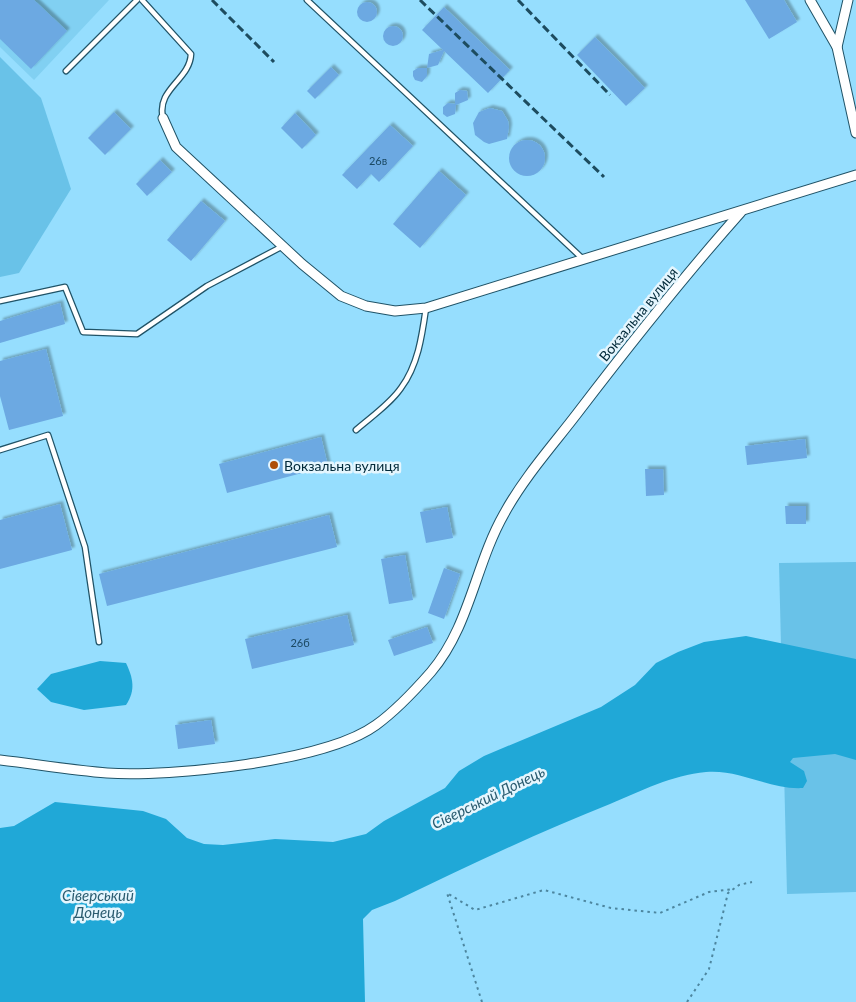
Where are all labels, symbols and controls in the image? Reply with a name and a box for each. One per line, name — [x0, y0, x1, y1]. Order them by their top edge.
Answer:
house number: 26в — [369, 154, 387, 167]
street label: Вокзальна вулиця — [595, 264, 681, 364]
place label: Вокзальна вулиця — [284, 457, 400, 474]
marker: Вокзальна вулиця — [268, 459, 280, 471]
house number: 26б — [290, 636, 310, 649]
water label: Сіверський Донець — [428, 762, 548, 832]
water label: Сіверський Донець — [62, 886, 134, 921]

